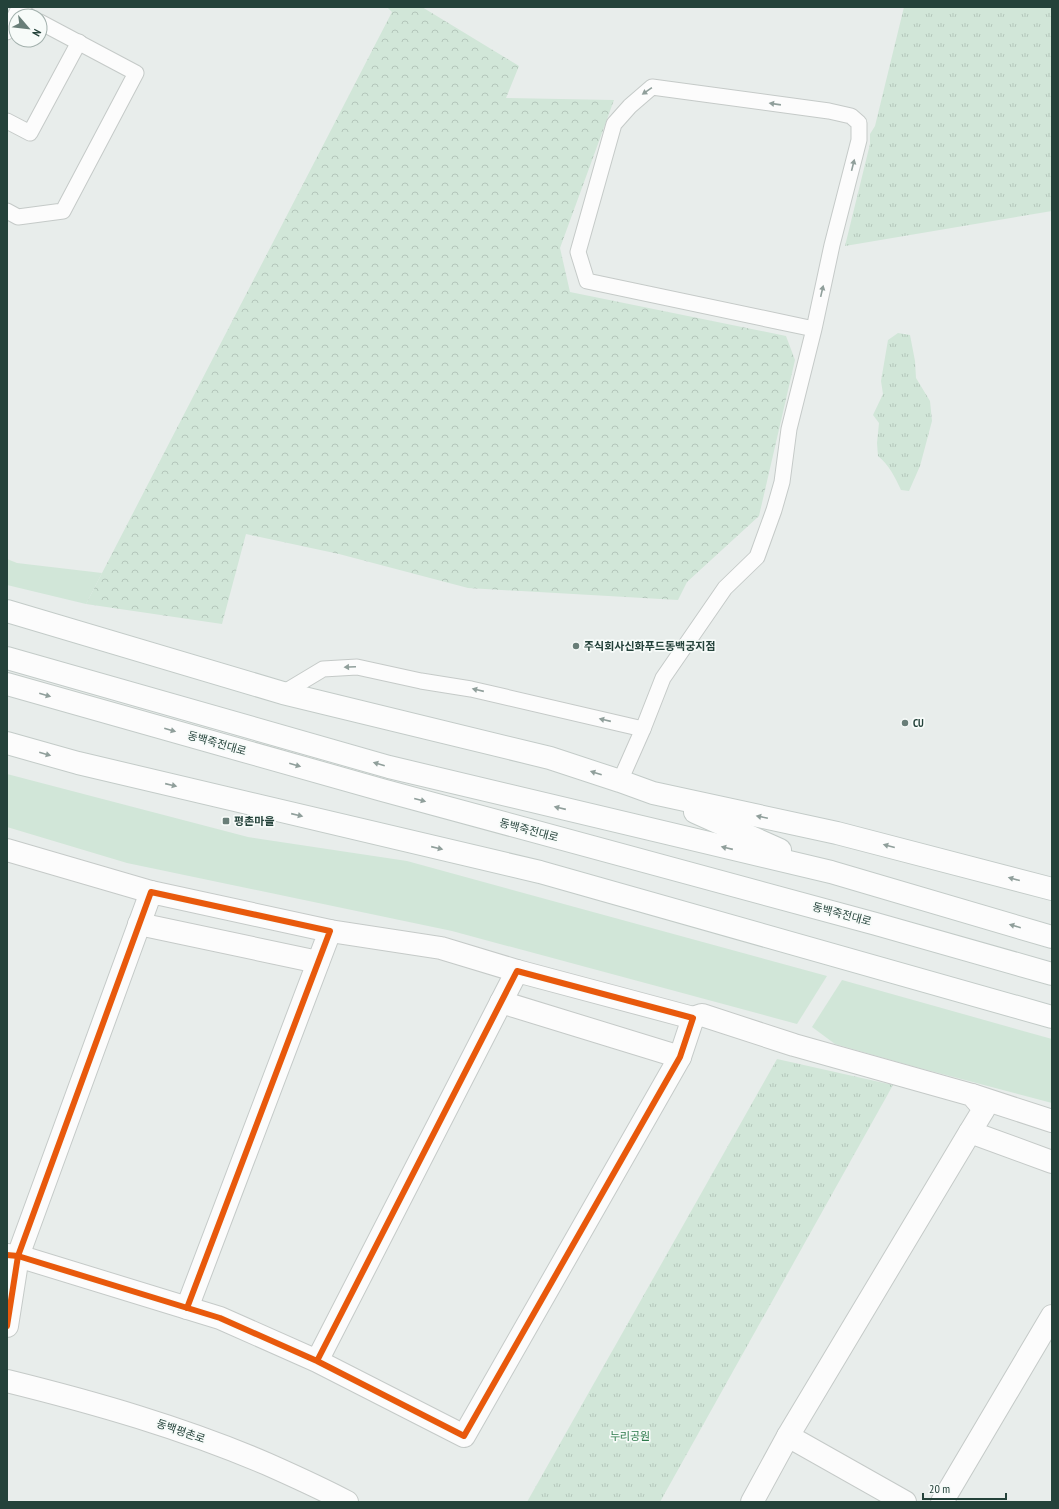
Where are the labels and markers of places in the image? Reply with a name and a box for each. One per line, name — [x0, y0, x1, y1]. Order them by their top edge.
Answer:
place label: 주식회사신화푸드동백궁지점 — [584, 639, 716, 653]
marker: 주식회사신화푸드동백궁지점 — [571, 641, 581, 651]
place label: CU — [913, 716, 924, 730]
marker: CU — [900, 718, 910, 728]
place label: 평촌마을 — [234, 814, 274, 828]
marker: 평촌마을 — [221, 816, 231, 826]

